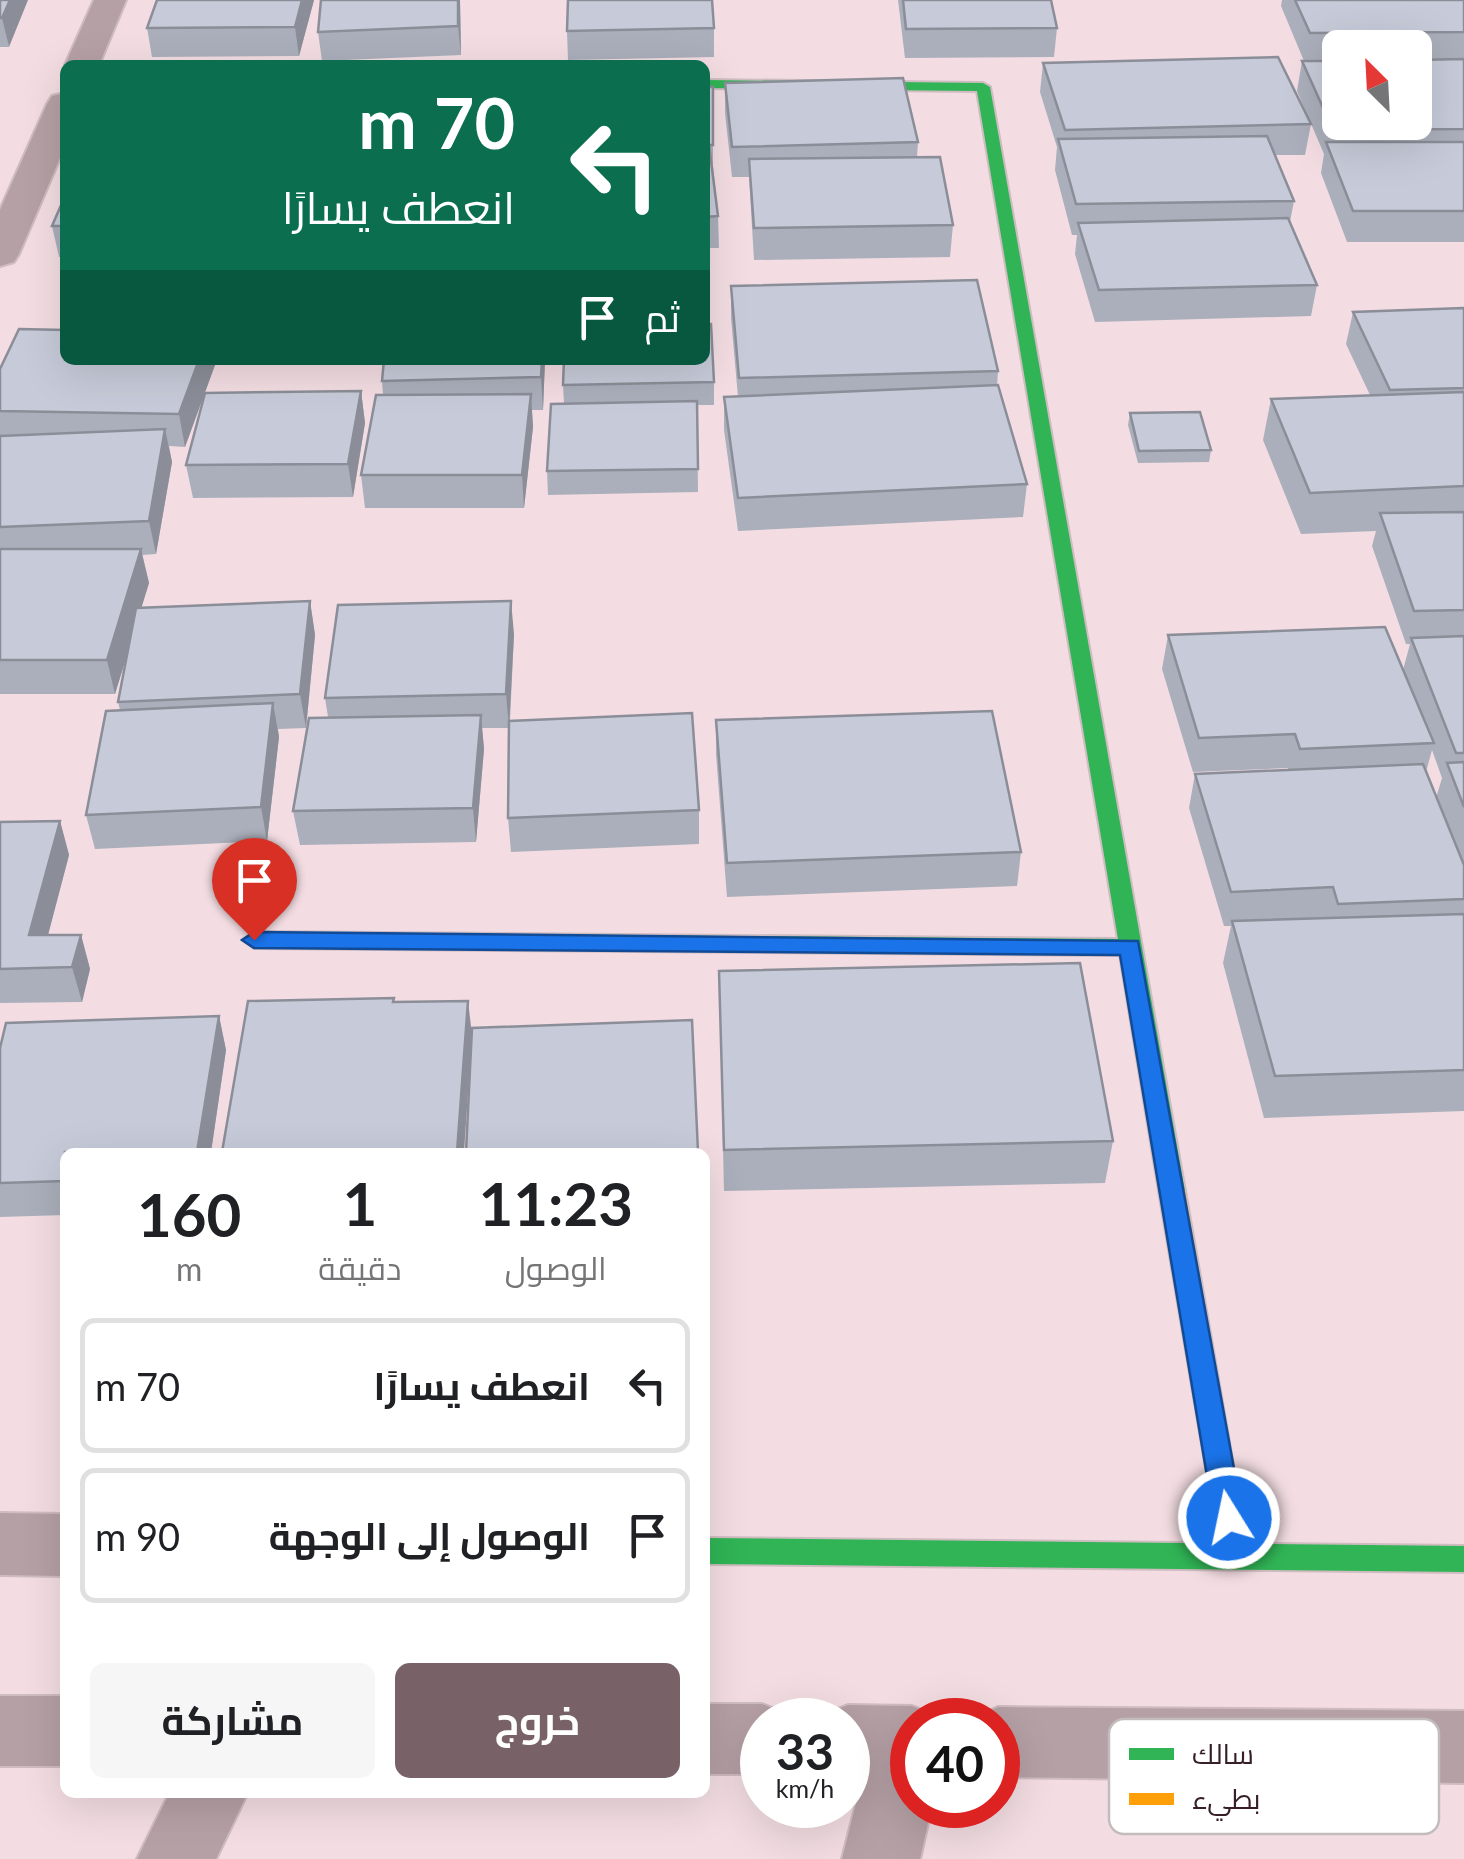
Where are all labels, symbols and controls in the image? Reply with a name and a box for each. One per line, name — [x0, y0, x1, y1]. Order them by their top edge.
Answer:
north arrow — [1322, 30, 1432, 140]
map controls — [1322, 30, 1432, 140]
text: 70 m — [358, 80, 515, 164]
icon: left — [550, 100, 680, 230]
text: انعطف يسارًا — [282, 180, 515, 234]
icon: arrive — [570, 290, 625, 345]
text: ثم — [645, 294, 680, 340]
pin — [212, 838, 297, 941]
icon: arrive — [227, 853, 282, 908]
text: 1 — [342, 1167, 377, 1239]
text: 11:23 — [478, 1167, 633, 1239]
text: 160 — [137, 1178, 241, 1250]
text: دقيقة — [318, 1248, 402, 1287]
text: الوصول — [505, 1248, 607, 1287]
text: m — [176, 1249, 202, 1288]
icon: left — [620, 1358, 675, 1413]
text: انعطف يسارًا — [374, 1362, 590, 1408]
text: 70 m — [95, 1363, 180, 1409]
position arrow — [1177, 1466, 1281, 1570]
icon: arrive — [620, 1508, 675, 1563]
text: الوصول إلى الوجهة — [269, 1512, 590, 1558]
text: 90 m — [95, 1513, 180, 1559]
button: مشاركة — [90, 1663, 375, 1778]
button: خروج — [395, 1663, 680, 1778]
speed limit sign: 40 — [890, 1698, 1020, 1828]
legend — [1109, 1719, 1439, 1834]
text: 33 — [776, 1721, 834, 1781]
text: سالك — [1192, 1736, 1254, 1770]
text: km/h — [776, 1773, 834, 1803]
text: بطيء — [1192, 1781, 1260, 1821]

